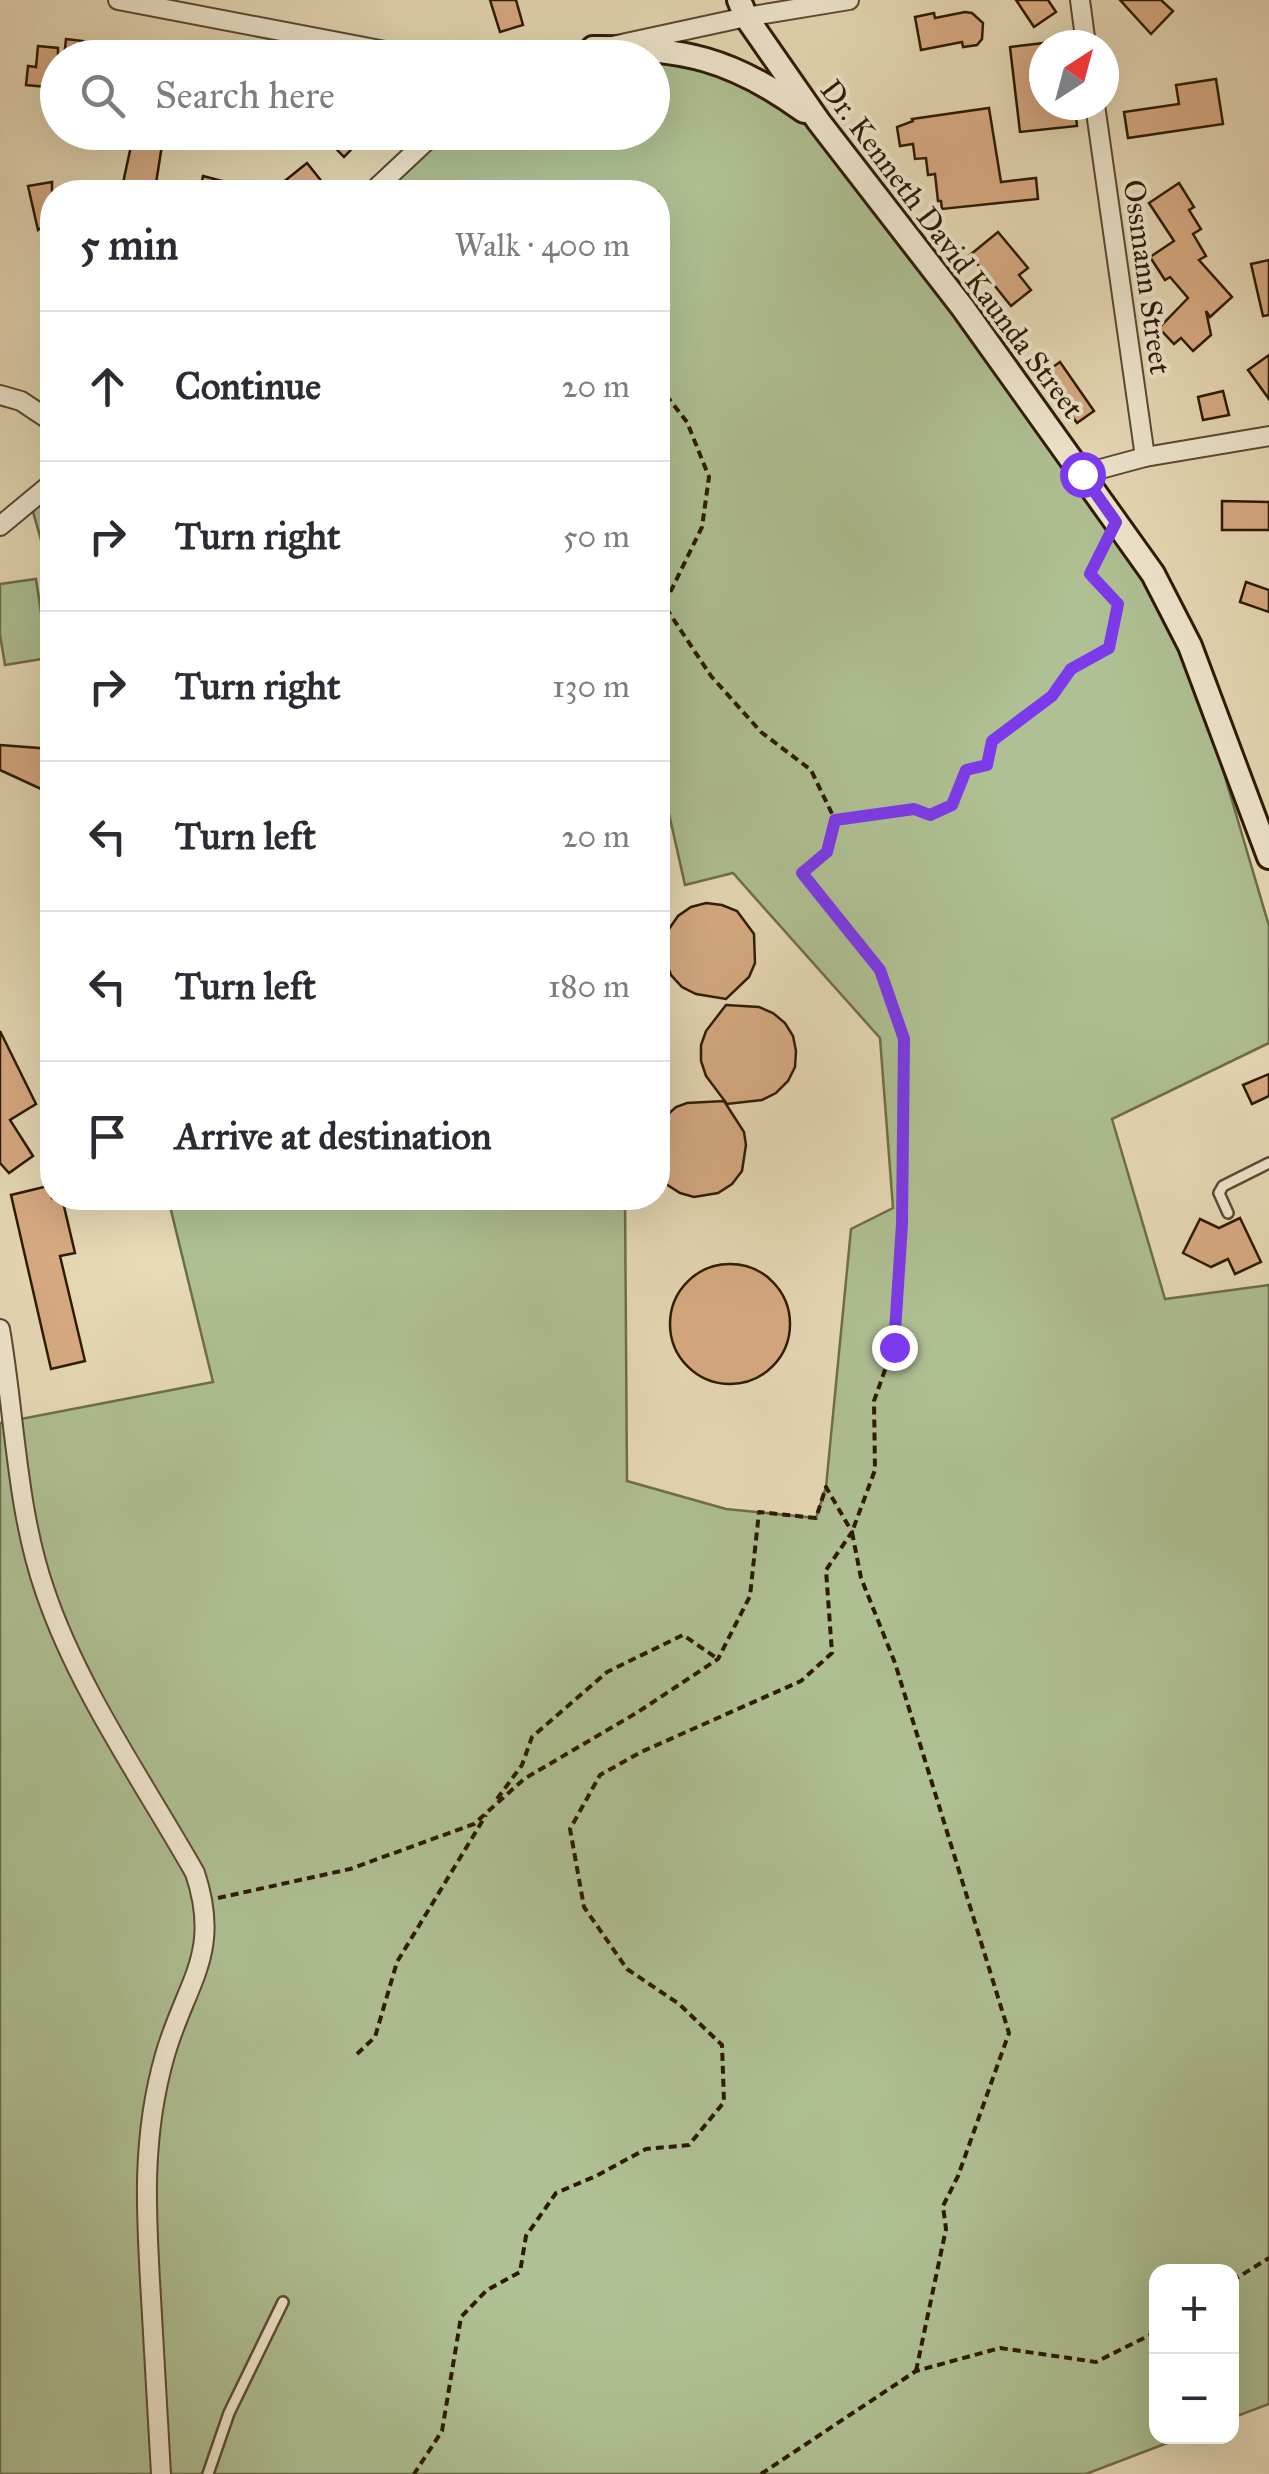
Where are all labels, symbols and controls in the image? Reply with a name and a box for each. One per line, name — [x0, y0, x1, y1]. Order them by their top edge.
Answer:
north arrow — [1029, 30, 1119, 120]
search box — [40, 40, 670, 150]
icon: search — [75, 68, 130, 123]
text: Search here — [155, 72, 335, 118]
street label: Dr. Kenneth David Kaunda Street — [813, 73, 1091, 426]
street label: Ossmann Street — [1116, 177, 1179, 377]
text: 5 min — [80, 219, 178, 271]
text: Walk · 400 m — [455, 226, 630, 265]
icon: ahead — [80, 359, 135, 414]
text: Continue — [175, 363, 321, 409]
text: 20 m — [562, 367, 630, 406]
route start — [1060, 452, 1106, 498]
icon: right — [80, 509, 135, 564]
text: Turn right — [175, 513, 341, 559]
text: 50 m — [563, 517, 630, 556]
icon: right — [80, 659, 135, 714]
text: Turn right — [175, 663, 341, 709]
text: 130 m — [552, 667, 630, 706]
icon: left — [80, 809, 135, 864]
text: Turn left — [175, 813, 316, 859]
text: 20 m — [562, 817, 630, 856]
icon: left — [80, 959, 135, 1014]
text: Turn left — [175, 963, 316, 1009]
text: 180 m — [548, 967, 630, 1006]
icon: arrive — [80, 1109, 135, 1164]
text: Arrive at destination — [175, 1113, 492, 1159]
route end — [872, 1325, 918, 1371]
map controls — [1149, 2264, 1239, 2444]
button: + — [1149, 2264, 1239, 2354]
button: − — [1149, 2354, 1239, 2444]

